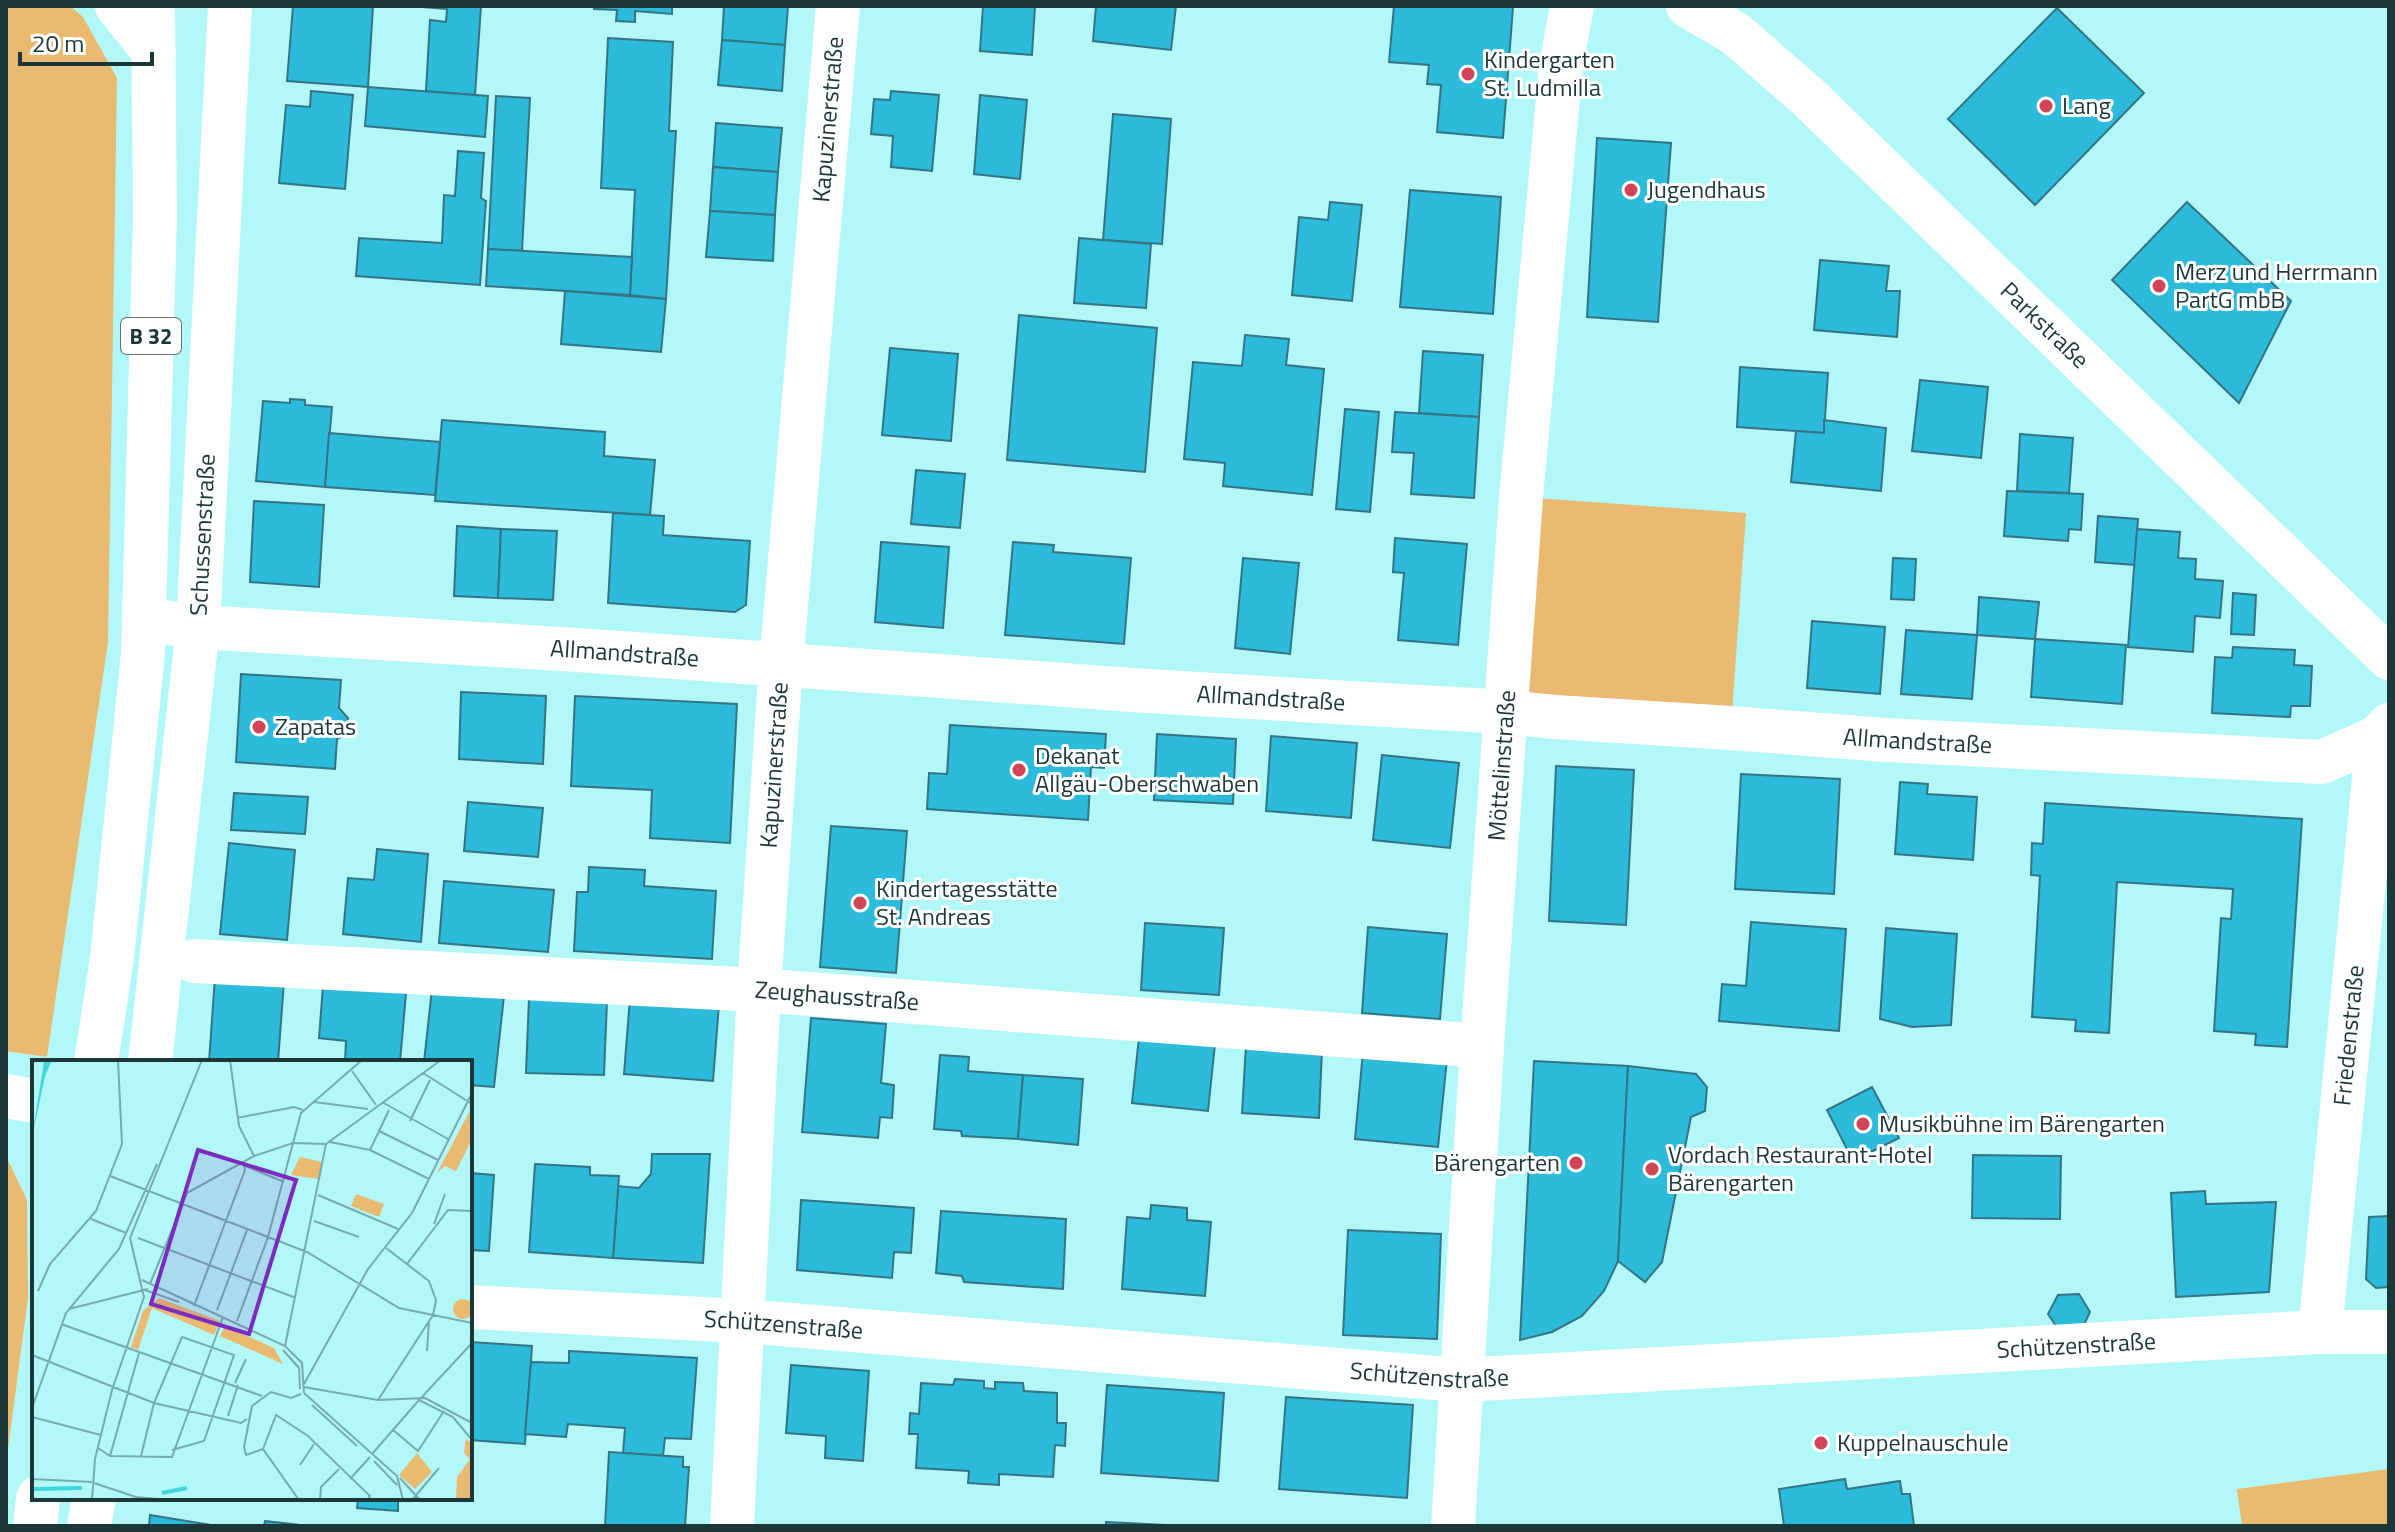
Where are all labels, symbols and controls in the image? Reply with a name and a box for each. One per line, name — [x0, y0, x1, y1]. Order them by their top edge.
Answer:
scale bar — [20, 16, 152, 66]
text: 20 m — [32, 25, 84, 61]
street label: Kapuzinerstraße — [802, 35, 852, 204]
place label: Kindergarten St. Ludmilla — [1484, 41, 1615, 105]
marker: Kindergarten St. Ludmilla — [1459, 65, 1477, 83]
place label: Lang — [2062, 87, 2111, 123]
marker: Lang — [2037, 97, 2055, 115]
place label: Jugendhaus — [1647, 171, 1766, 207]
marker: Jugendhaus — [1622, 181, 1640, 199]
place label: Merz und Herrmann PartG mbB — [2175, 253, 2378, 317]
street label: Parkstraße — [1992, 273, 2098, 376]
marker: Merz und Herrmann PartG mbB — [2150, 277, 2168, 295]
road number: B 32 — [121, 318, 181, 354]
street label: Schussenstraße — [180, 453, 224, 617]
street label: Allmandstraße — [549, 629, 700, 676]
street label: Allmandstraße — [1196, 675, 1346, 720]
street label: Kapuzinerstraße — [750, 681, 797, 849]
street label: Möttelinstraße — [1478, 689, 1524, 842]
place label: Zapatas — [275, 708, 356, 744]
marker: Zapatas — [250, 718, 268, 736]
street label: Allmandstraße — [1842, 718, 1993, 762]
place label: Dekanat Allgäu-Oberschwaben — [1035, 737, 1259, 801]
marker: Dekanat Allgäu-Oberschwaben — [1010, 761, 1028, 779]
place label: Kindertagesstätte St. Andreas — [876, 870, 1058, 934]
marker: Kindertagesstätte St. Andreas — [851, 894, 869, 912]
street label: Friedenstraße — [2323, 963, 2373, 1107]
street label: Zeughausstraße — [754, 971, 921, 1019]
inset map — [32, 1060, 472, 1500]
place label: Musikbühne im Bärengarten — [1879, 1105, 2165, 1141]
marker: Musikbühne im Bärengarten — [1854, 1115, 1872, 1133]
place label: Vordach Restaurant-Hotel Bärengarten — [1668, 1136, 1933, 1200]
place label: Bärengarten — [1434, 1144, 1560, 1180]
marker: Bärengarten — [1567, 1154, 1585, 1172]
marker: Vordach Restaurant-Hotel Bärengarten — [1643, 1160, 1661, 1178]
street label: Schützenstraße — [703, 1300, 864, 1348]
street label: Schützenstraße — [1996, 1322, 2157, 1367]
street label: Schützenstraße — [1349, 1352, 1510, 1397]
place label: Kuppelnauschule — [1837, 1424, 2009, 1460]
marker: Kuppelnauschule — [1812, 1434, 1830, 1452]

